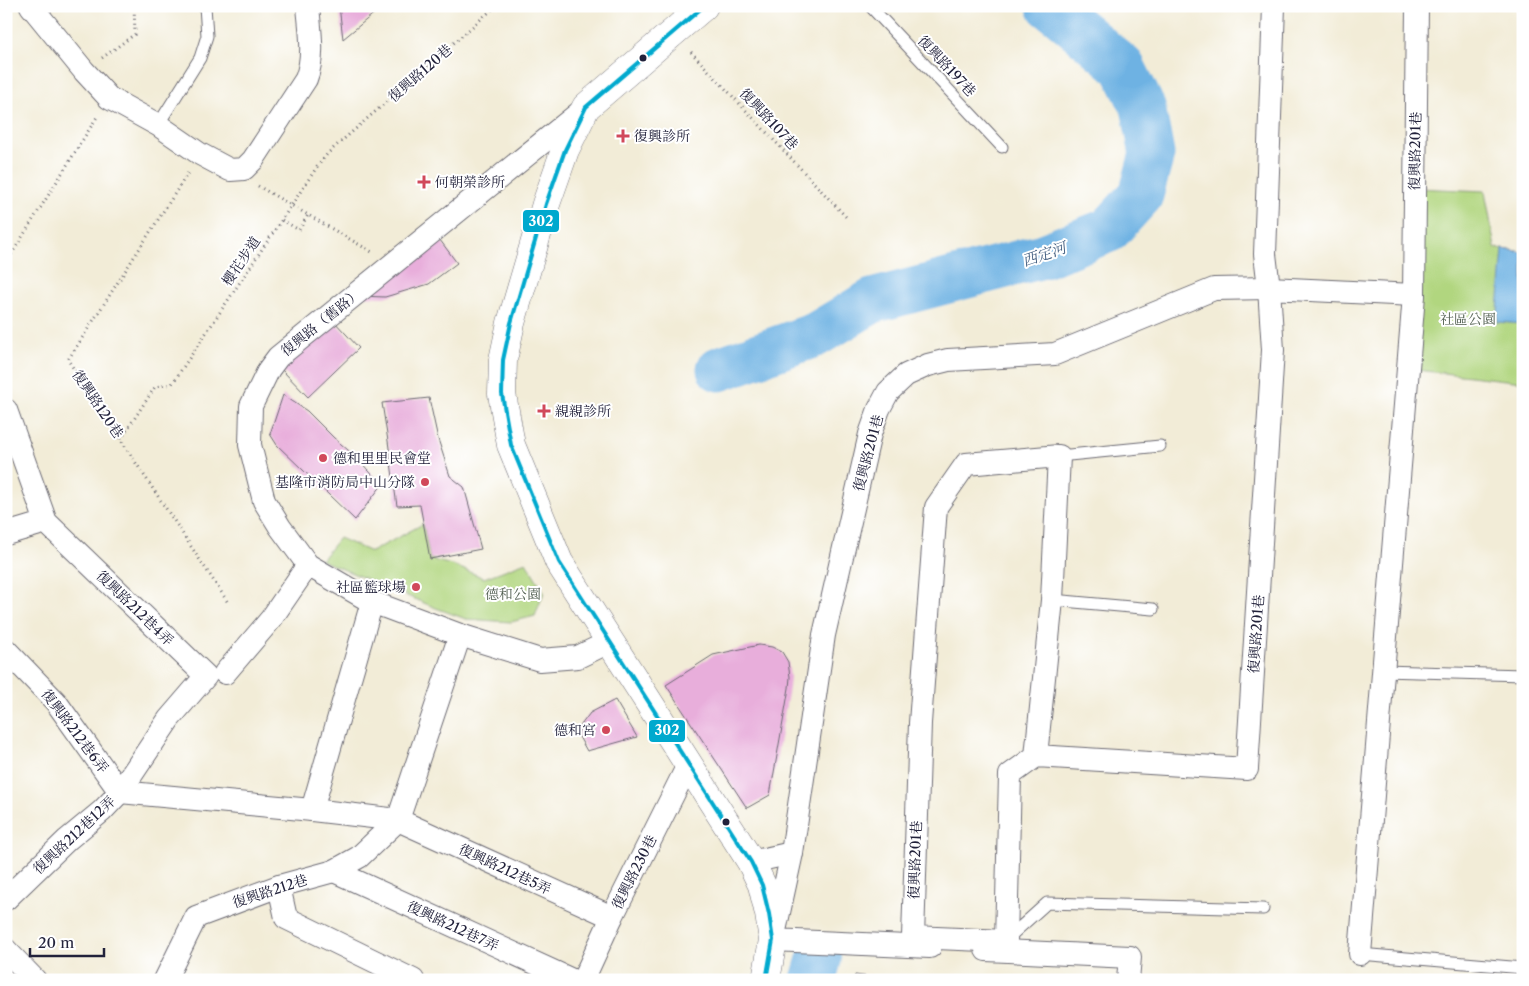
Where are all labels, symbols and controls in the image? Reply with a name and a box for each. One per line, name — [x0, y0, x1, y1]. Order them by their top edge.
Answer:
street label: 復興路197巷 — [914, 32, 980, 100]
street label: 復興路120巷 — [384, 40, 456, 106]
unlabelled marker — [638, 53, 648, 63]
street label: 復興路107巷 — [736, 84, 802, 154]
street label: 復興路201巷 — [1405, 111, 1425, 191]
place label: 復興診所 — [634, 127, 690, 145]
marker: 復興診所 — [616, 129, 630, 143]
place label: 何朝榮診所 — [435, 173, 505, 191]
marker: 何朝榮診所 — [417, 175, 431, 189]
line badge: 302 — [522, 209, 560, 233]
text: 302 — [528, 212, 554, 230]
street label: 櫻花步道 — [218, 233, 264, 289]
water label: 西定河 — [1020, 237, 1071, 270]
street label: 復興路（舊路） — [277, 284, 365, 360]
park label: 社區公園 — [1440, 310, 1496, 328]
street label: 復興路120巷 — [68, 366, 128, 442]
place label: 親親診所 — [555, 402, 611, 420]
marker: 親親診所 — [537, 404, 551, 418]
street label: 復興路201巷 — [849, 413, 887, 493]
place label: 德和里里民會堂 — [333, 449, 431, 467]
marker: 德和里里民會堂 — [317, 452, 329, 464]
place label: 基隆市消防局中山分隊 — [275, 473, 415, 491]
marker: 基隆市消防局中山分隊 — [419, 476, 431, 488]
street label: 復興路212巷4弄 — [93, 567, 177, 649]
place label: 社區籃球場 — [336, 578, 406, 596]
marker: 社區籃球場 — [410, 581, 422, 593]
park label: 德和公園 — [485, 585, 541, 603]
street label: 復興路201巷 — [1244, 594, 1268, 674]
street label: 復興路212巷6弄 — [38, 686, 112, 776]
line badge: 302 — [648, 719, 686, 743]
place label: 德和宮 — [554, 721, 596, 739]
text: 302 — [654, 721, 680, 739]
marker: 德和宮 — [600, 724, 612, 736]
street label: 復興路212巷12弄 — [29, 792, 119, 878]
unlabelled marker — [721, 817, 731, 827]
street label: 復興路201巷 — [905, 820, 925, 900]
street label: 復興路230巷 — [608, 832, 660, 912]
street label: 復興路212巷5弄 — [456, 840, 554, 898]
street label: 復興路212巷 — [230, 870, 310, 912]
street label: 復興路212巷7弄 — [404, 897, 502, 955]
scale bar — [30, 926, 104, 958]
text: 20 m — [38, 933, 74, 952]

